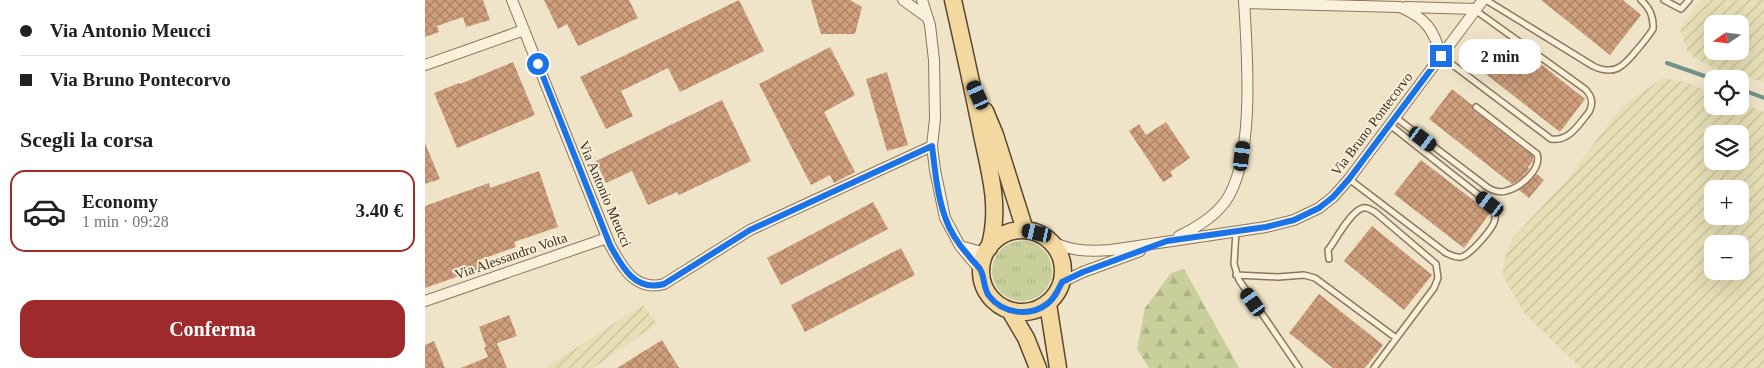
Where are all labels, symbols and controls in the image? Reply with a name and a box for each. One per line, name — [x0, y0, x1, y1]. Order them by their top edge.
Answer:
north arrow — [1704, 15, 1749, 60]
map controls — [1704, 15, 1749, 280]
text: Via Antonio Meucci — [50, 20, 211, 41]
callout: 2 min — [1459, 38, 1541, 74]
route end — [1430, 45, 1452, 67]
text: 2 min — [1481, 48, 1519, 65]
route start — [527, 53, 549, 75]
text: Via Bruno Pontecorvo — [50, 69, 231, 90]
street label: Via Bruno Pontecorvo — [1328, 70, 1416, 178]
button: locate — [1704, 70, 1749, 115]
car — [965, 78, 990, 112]
car — [1406, 124, 1439, 154]
button: layers — [1704, 125, 1749, 170]
text: Scegli la corsa — [20, 127, 153, 152]
street label: Via Antonio Meucci — [576, 139, 634, 249]
car — [1232, 140, 1251, 172]
button: + — [1704, 180, 1749, 225]
icon: car — [22, 189, 67, 234]
car — [1473, 189, 1506, 219]
text: Economy — [82, 191, 158, 212]
text: 3.40 € — [356, 200, 403, 221]
text: 1 min · 09:28 — [82, 213, 169, 230]
car — [1020, 222, 1053, 244]
street label: Via Alessandro Volta — [453, 230, 570, 282]
button: − — [1704, 235, 1749, 280]
car — [1238, 285, 1267, 319]
button: Conferma — [20, 300, 405, 358]

